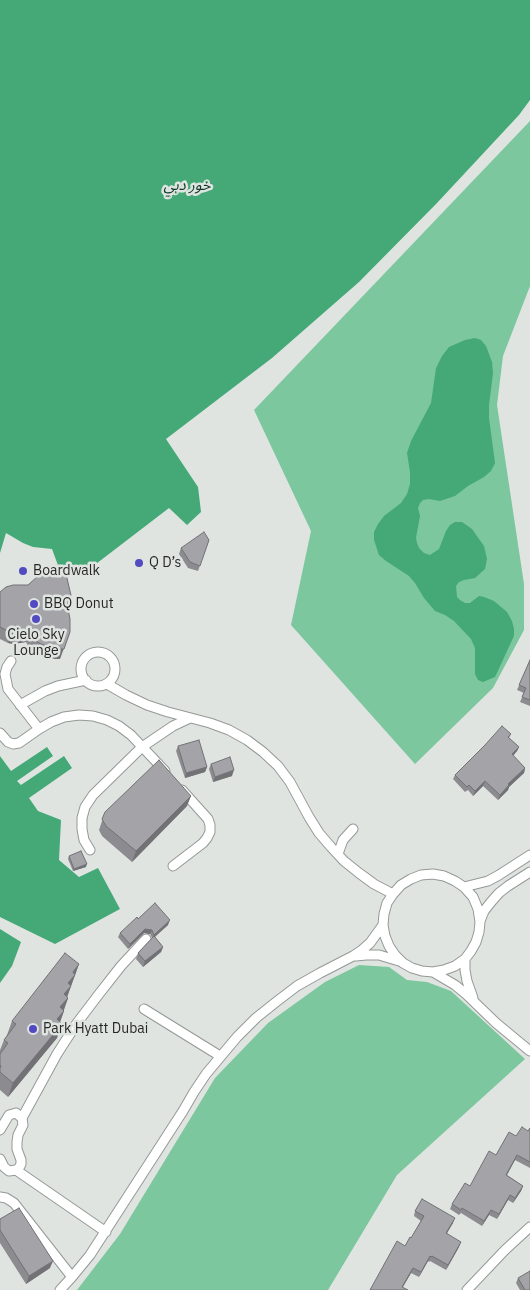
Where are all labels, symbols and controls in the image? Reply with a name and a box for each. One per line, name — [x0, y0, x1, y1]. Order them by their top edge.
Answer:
water label: خور دبي — [163, 177, 211, 195]
place label: Q D’s — [149, 555, 181, 571]
marker: Q D’s — [133, 557, 145, 569]
place label: Boardwalk — [33, 563, 100, 579]
marker: Boardwalk — [17, 565, 29, 577]
place label: BBQ Donut — [44, 596, 114, 612]
marker: BBQ Donut — [28, 598, 40, 610]
marker: Cielo Sky Lounge — [30, 613, 42, 625]
place label: Cielo Sky Lounge — [7, 627, 65, 660]
place label: Park Hyatt Dubai — [43, 1021, 148, 1037]
marker: Park Hyatt Dubai — [27, 1023, 39, 1035]

